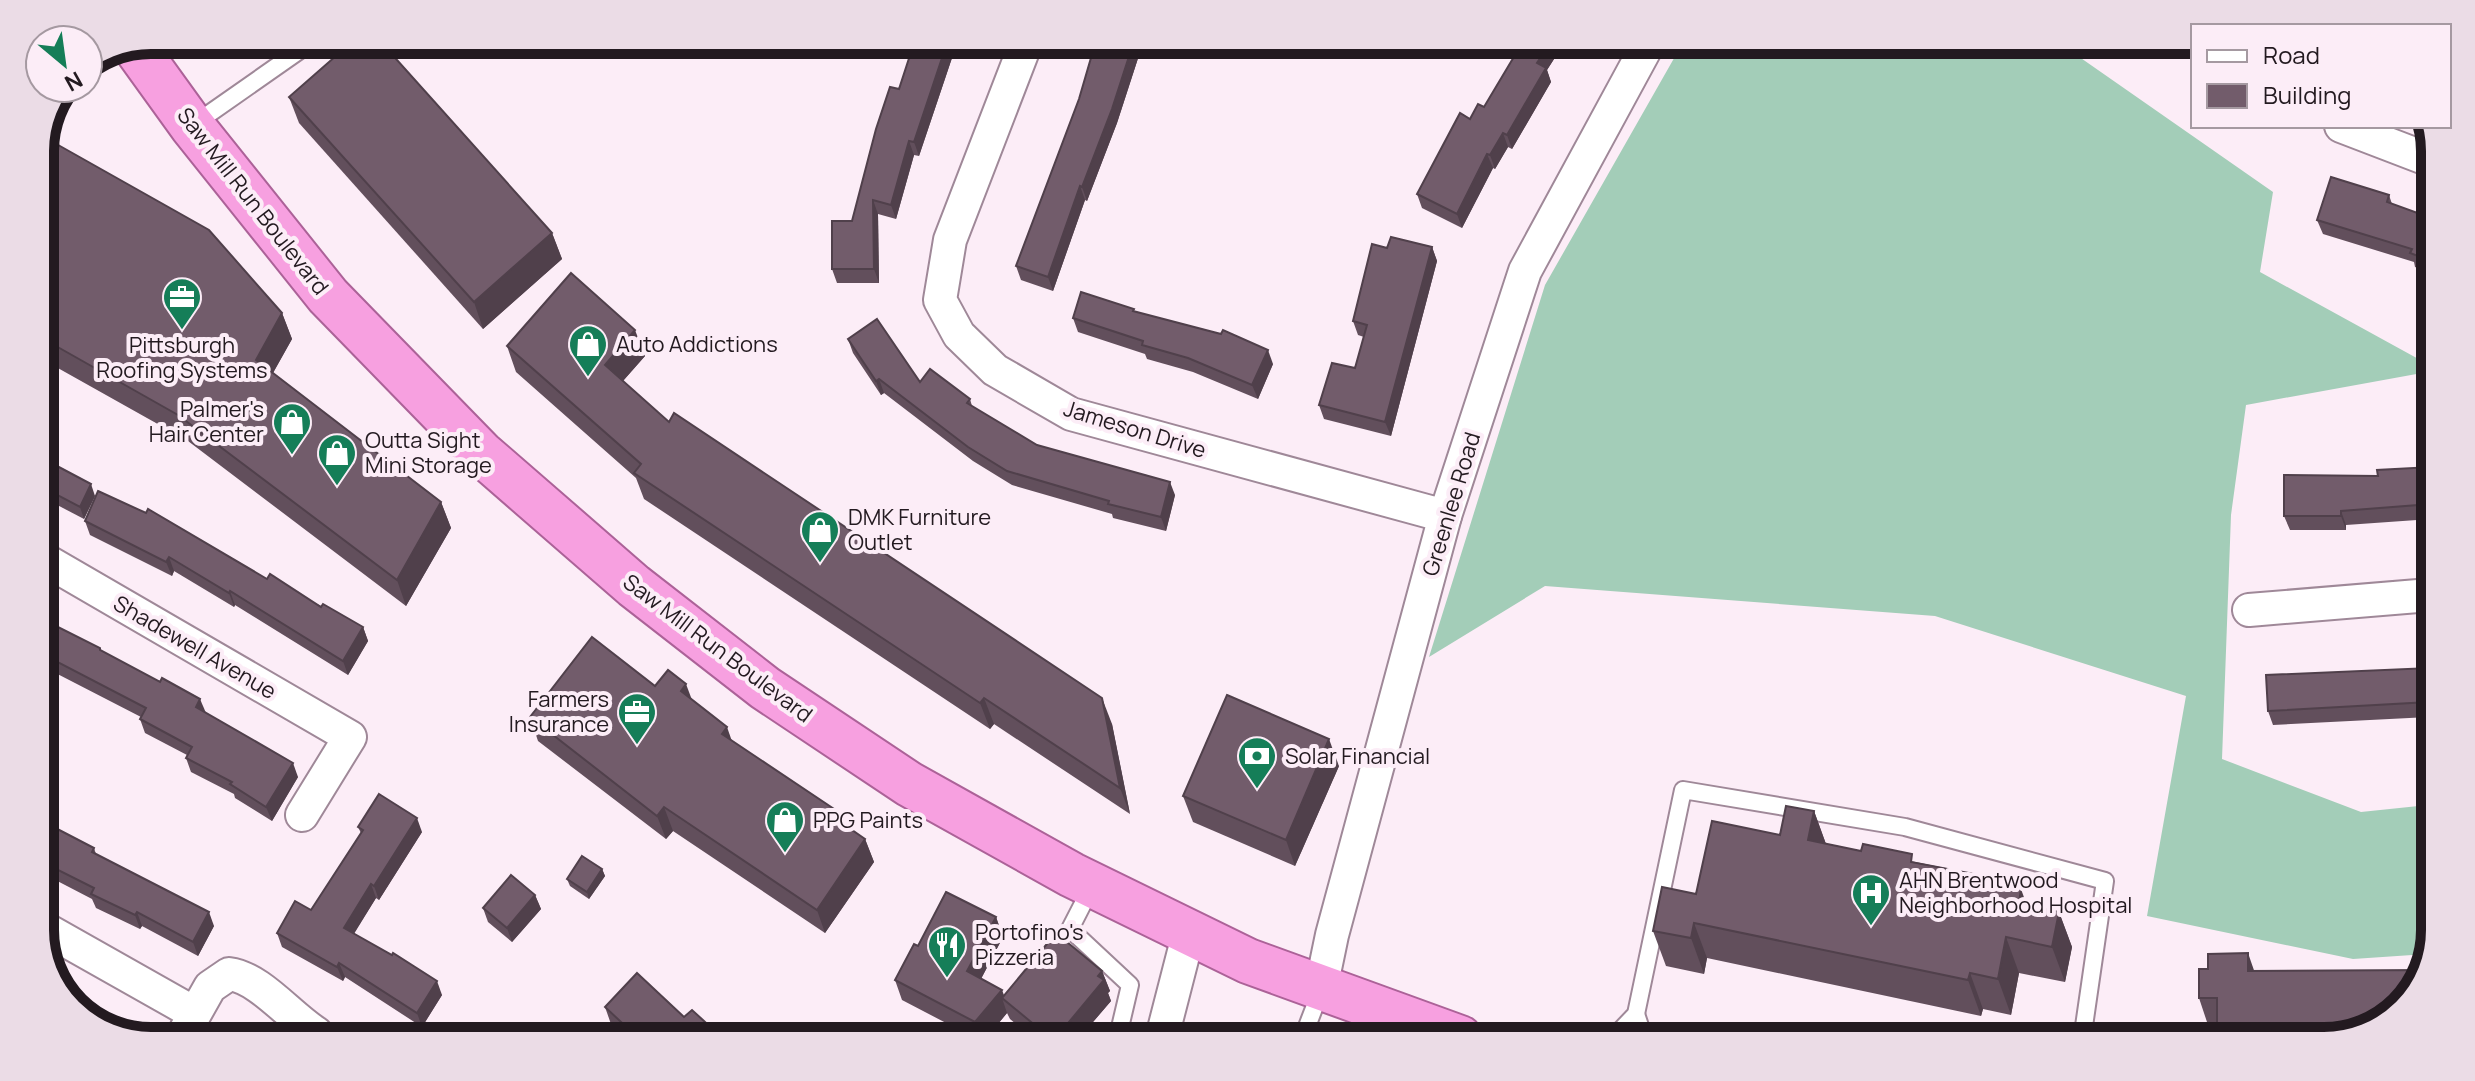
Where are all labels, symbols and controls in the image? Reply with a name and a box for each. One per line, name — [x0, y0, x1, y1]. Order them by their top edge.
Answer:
north arrow — [24, 24, 104, 104]
legend — [2191, 24, 2451, 128]
text: Road — [2263, 38, 2320, 71]
text: N — [60, 65, 88, 98]
text: Building — [2263, 78, 2351, 111]
street label: Saw Mill Run Boulevard — [170, 101, 336, 301]
office icon: Pittsburgh Roofing Systems — [161, 276, 203, 331]
shop icon: Auto Addictions — [567, 323, 609, 378]
place label: Auto Addictions — [616, 329, 778, 359]
place label: Pittsburgh Roofing Systems — [96, 330, 268, 385]
street label: Jameson Drive — [1060, 393, 1210, 465]
place label: Palmer's Hair Center — [149, 394, 264, 449]
shop icon: Palmer's Hair Center — [271, 401, 313, 456]
place label: Outta Sight Mini Storage — [365, 425, 492, 480]
street label: Greenlee Road — [1415, 428, 1487, 580]
shop icon: Outta Sight Mini Storage — [316, 432, 358, 487]
place label: DMK Furniture Outlet — [848, 502, 991, 557]
shop icon: DMK Furniture Outlet — [799, 509, 841, 564]
street label: Saw Mill Run Boulevard — [617, 567, 819, 729]
street label: Shadewell Avenue — [108, 588, 282, 706]
place label: Farmers Insurance — [509, 684, 609, 739]
office icon: Farmers Insurance — [616, 691, 658, 746]
bank icon: Solar Financial — [1236, 735, 1278, 790]
place label: Solar Financial — [1285, 741, 1430, 771]
shop icon: PPG Paints — [764, 799, 806, 854]
place label: PPG Paints — [813, 805, 923, 835]
place label: AHN Brentwood Neighborhood Hospital — [1899, 865, 2132, 920]
hospital icon: AHN Brentwood Neighborhood Hospital — [1850, 872, 1892, 927]
place label: Portofino's Pizzeria — [975, 917, 1084, 972]
restaurant icon: Portofino's Pizzeria — [926, 924, 968, 979]

